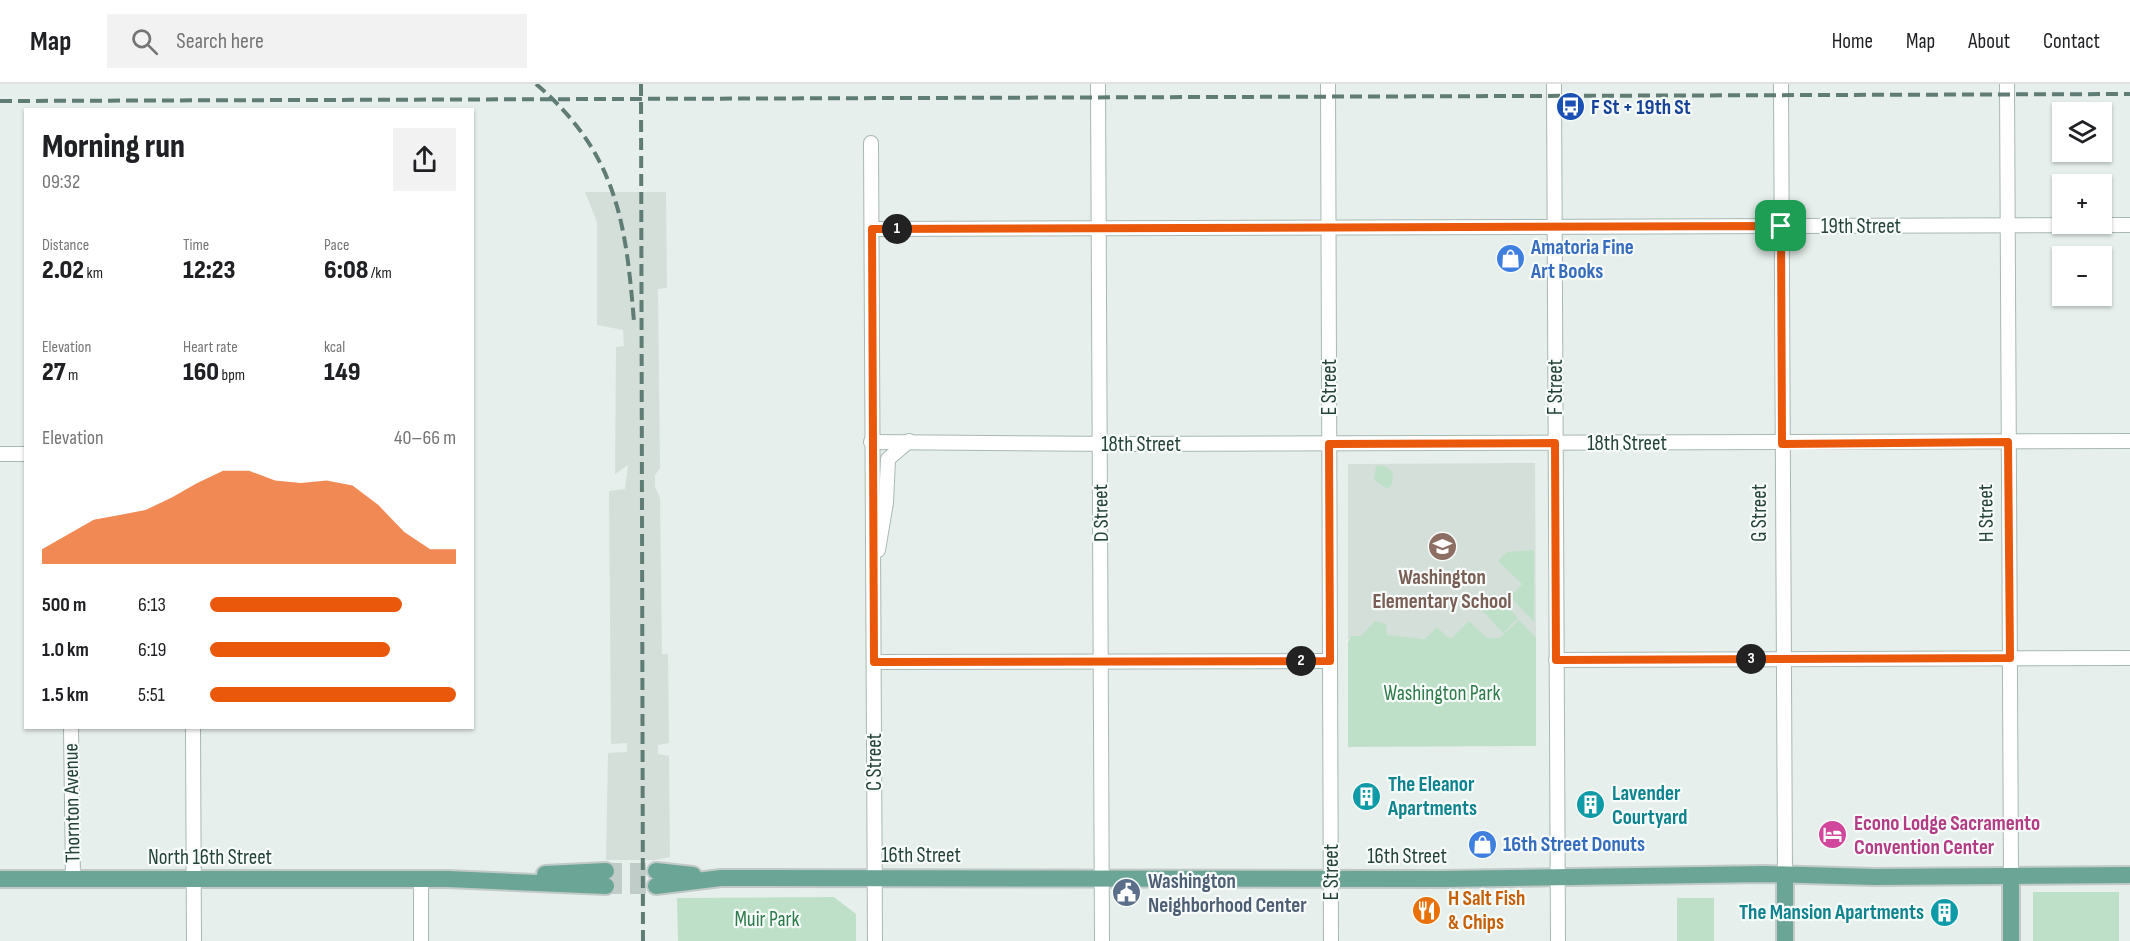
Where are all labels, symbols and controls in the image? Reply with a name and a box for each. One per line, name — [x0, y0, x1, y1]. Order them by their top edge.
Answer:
search box — [107, 14, 527, 68]
text: Map — [30, 25, 71, 58]
icon: search — [128, 25, 161, 58]
text: Search here — [176, 28, 264, 55]
text: Home — [1832, 29, 1873, 54]
text: Map — [1906, 29, 1935, 54]
text: About — [1968, 29, 2010, 54]
text: Contact — [2043, 29, 2100, 54]
bus stop icon: F St + 19th St — [1554, 91, 1586, 123]
place label: F St + 19th St — [1591, 95, 1691, 120]
map controls — [2052, 102, 2112, 306]
button: layers — [2052, 102, 2112, 162]
text: Morning run — [42, 127, 185, 167]
button: share — [393, 128, 456, 191]
text: 09:32 — [42, 170, 80, 194]
button: + — [2052, 174, 2112, 234]
pin — [1755, 200, 1806, 251]
icon: arrive — [1764, 209, 1797, 242]
pin: 1 — [882, 214, 912, 244]
street label: 19th Street — [1821, 214, 1901, 239]
text: 1 — [894, 219, 900, 238]
place label: Amatoria Fine Art Books — [1530, 235, 1634, 284]
text: Distance — [42, 236, 89, 255]
text: Time — [183, 236, 209, 255]
text: Pace — [324, 236, 349, 255]
shop icon: Amatoria Fine Art Books — [1494, 243, 1526, 275]
button: − — [2052, 246, 2112, 306]
text: 2.02 — [42, 255, 84, 286]
text: 12:23 — [183, 255, 236, 286]
text: 6:08 — [324, 255, 368, 286]
text: km — [84, 264, 103, 283]
text: /km — [368, 264, 392, 283]
text: Elevation — [42, 338, 91, 357]
text: Heart rate — [183, 338, 238, 357]
text: kcal — [324, 338, 345, 357]
text: 27 — [42, 357, 65, 388]
text: 160 — [183, 357, 219, 388]
text: 149 — [324, 357, 360, 388]
street label: E Street — [1317, 359, 1342, 415]
street label: F Street — [1543, 359, 1568, 415]
text: m — [65, 366, 78, 385]
text: bpm — [219, 366, 245, 385]
text: Elevation — [42, 426, 104, 450]
text: 40–66 m — [394, 426, 456, 450]
street label: 18th Street — [1587, 431, 1667, 456]
street label: 18th Street — [1101, 432, 1181, 457]
street label: D Street — [1088, 484, 1114, 542]
street label: G Street — [1747, 484, 1772, 542]
street label: H Street — [1973, 484, 1999, 542]
school or university icon: Washington Elementary School — [1426, 530, 1458, 562]
place label: Washington Elementary School — [1372, 565, 1512, 614]
text: 500 m — [42, 593, 86, 617]
text: 6:13 — [138, 593, 166, 617]
text: 1.0 km — [42, 638, 89, 662]
text: 6:19 — [138, 638, 166, 662]
pin: 3 — [1736, 644, 1766, 674]
pin: 2 — [1286, 646, 1316, 676]
text: 3 — [1747, 649, 1755, 668]
text: 2 — [1297, 651, 1305, 670]
park label: Washington Park — [1384, 681, 1500, 706]
text: 1.5 km — [42, 683, 88, 707]
text: 5:51 — [138, 683, 165, 707]
street label: C Street — [862, 733, 887, 791]
street label: Thornton Avenue — [58, 743, 86, 863]
place label: The Eleanor Apartments — [1387, 772, 1477, 821]
building icon: The Eleanor Apartments — [1351, 780, 1383, 812]
place label: Lavender Courtyard — [1612, 781, 1687, 830]
building icon: Lavender Courtyard — [1575, 789, 1607, 821]
place label: Econo Lodge Sacramento Convention Center — [1854, 811, 2040, 860]
hotel icon: Econo Lodge Sacramento Convention Center — [1817, 819, 1849, 851]
shop icon: 16th Street Donuts — [1466, 828, 1498, 860]
place label: 16th Street Donuts — [1503, 832, 1645, 857]
street label: 16th Street — [881, 843, 961, 868]
street label: E Street — [1319, 844, 1344, 900]
street label: 16th Street — [1367, 844, 1447, 869]
street label: North 16th Street — [148, 845, 272, 870]
place label: Washington Neighborhood Center — [1148, 869, 1307, 918]
public building icon: Washington Neighborhood Center — [1111, 877, 1143, 909]
place label: H Salt Fish & Chips — [1448, 886, 1525, 935]
restaurant icon: H Salt Fish & Chips — [1411, 894, 1443, 926]
building icon: The Mansion Apartments — [1929, 896, 1961, 928]
place label: The Mansion Apartments — [1739, 900, 1924, 925]
park label: Muir Park — [734, 907, 800, 932]

